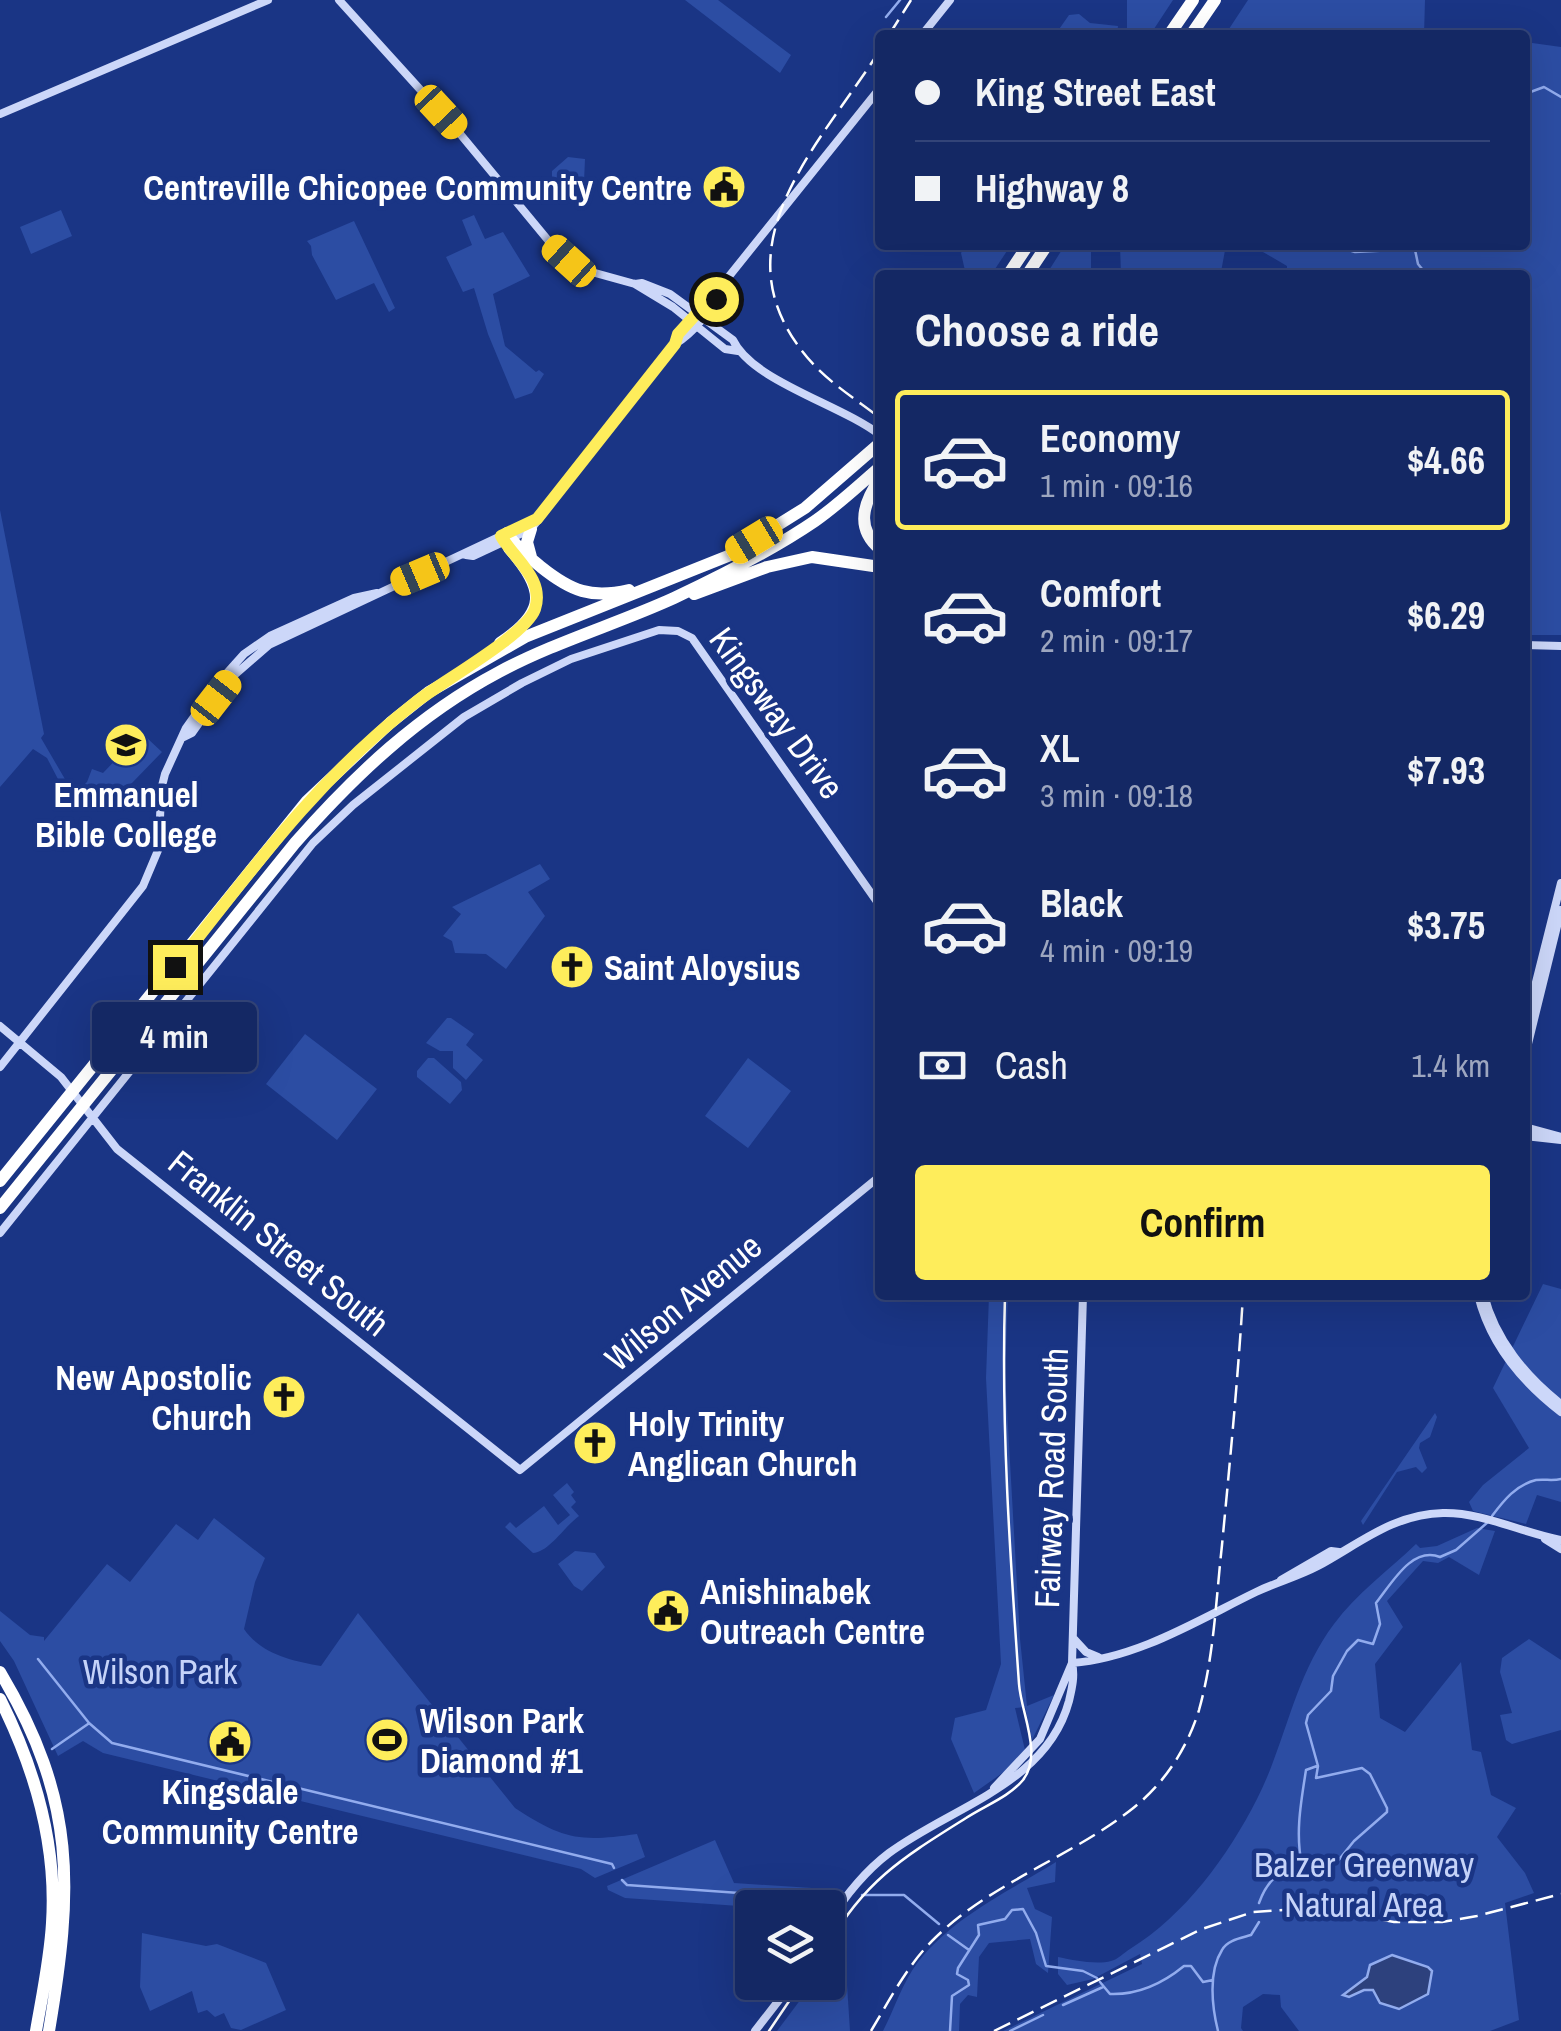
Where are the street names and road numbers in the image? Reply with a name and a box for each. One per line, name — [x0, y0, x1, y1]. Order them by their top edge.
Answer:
street label: Kingsway Drive — [699, 618, 855, 808]
street label: Franklin Street South — [159, 1139, 399, 1347]
street label: Wilson Avenue — [595, 1223, 771, 1381]
street label: Fairway Road South — [1023, 1347, 1079, 1609]

